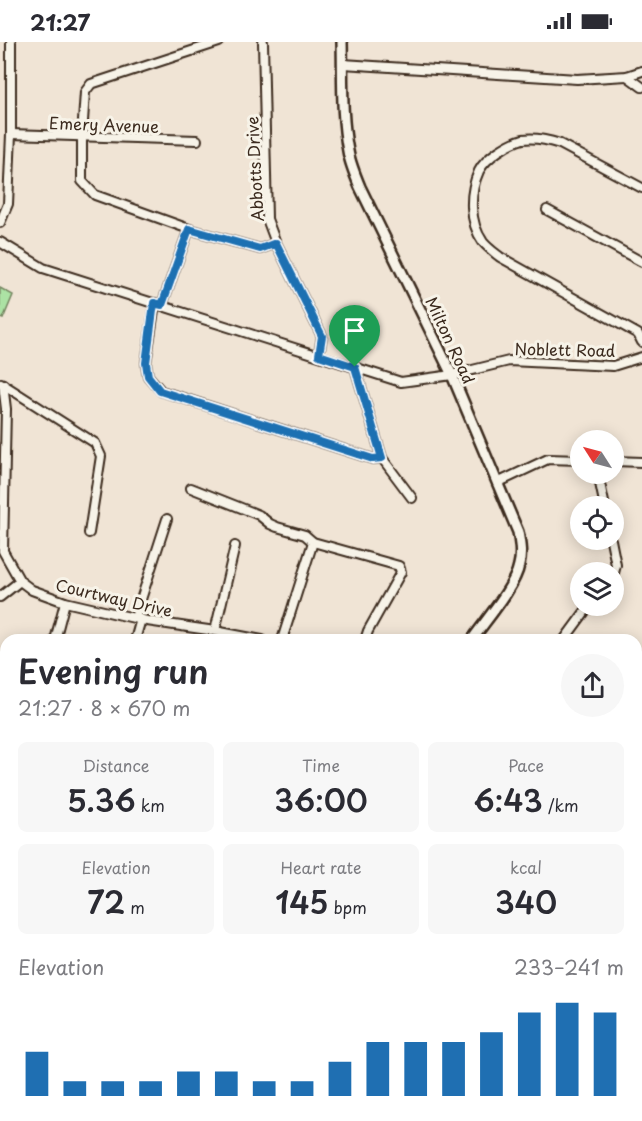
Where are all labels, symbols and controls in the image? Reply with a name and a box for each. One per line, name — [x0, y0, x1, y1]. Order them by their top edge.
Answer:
text: 21:27 — [30, 5, 90, 38]
street label: Emery Avenue — [49, 110, 160, 138]
street label: Abbotts Drive — [239, 116, 269, 222]
street label: Milton Road — [420, 293, 482, 387]
pin — [329, 305, 380, 367]
icon: arrive — [338, 314, 371, 347]
street label: Noblett Road — [514, 336, 616, 362]
north arrow — [570, 430, 624, 484]
map controls — [570, 430, 624, 616]
button: locate — [570, 496, 624, 550]
button: layers — [570, 562, 624, 616]
street label: Courtway Drive — [53, 572, 175, 622]
text: Evening run — [18, 645, 209, 695]
button: share — [561, 654, 624, 717]
text: 21:27 · 8 × 670 m — [18, 693, 190, 723]
text: Distance — [82, 753, 150, 777]
text: Time — [302, 753, 340, 777]
text: Pace — [508, 753, 544, 777]
text: 5.36 — [67, 777, 136, 822]
text: 36:00 — [274, 777, 368, 822]
text: 6:43 — [473, 777, 543, 822]
text: km — [136, 793, 165, 817]
text: /km — [543, 793, 579, 817]
text: Elevation — [81, 855, 151, 879]
text: Heart rate — [281, 855, 361, 879]
text: kcal — [510, 855, 542, 879]
text: 72 — [87, 879, 125, 924]
text: 145 — [275, 879, 328, 924]
text: 340 — [495, 879, 557, 924]
text: m — [125, 895, 145, 919]
text: bpm — [328, 895, 367, 919]
text: Elevation — [18, 952, 104, 982]
text: 233–241 m — [514, 952, 624, 982]

